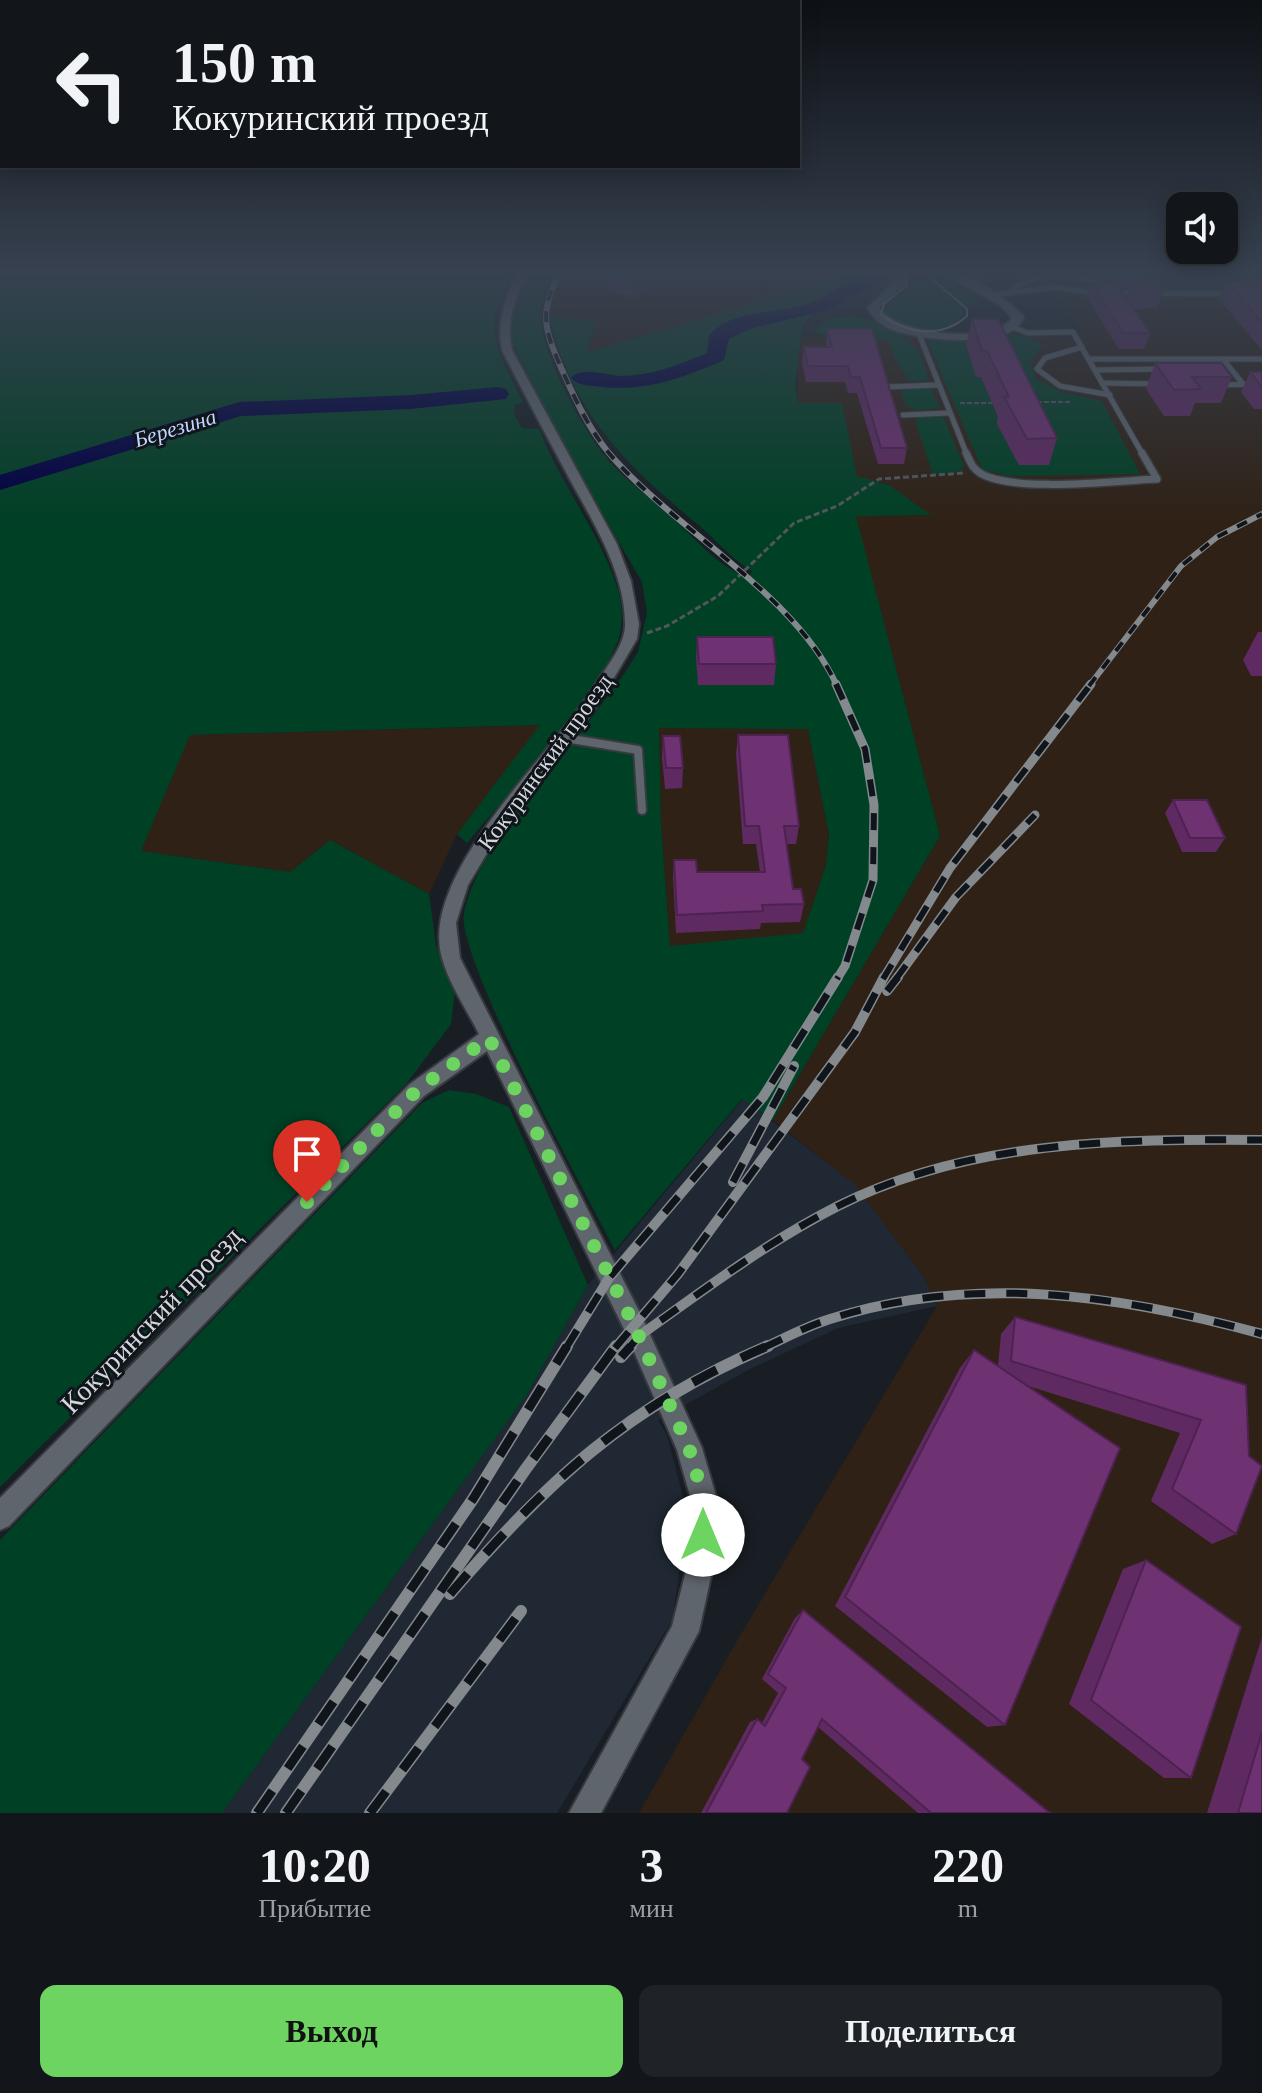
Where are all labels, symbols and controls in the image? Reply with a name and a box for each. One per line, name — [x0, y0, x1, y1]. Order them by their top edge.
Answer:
icon: left — [40, 32, 144, 136]
text: 150 m — [172, 32, 317, 94]
text: Кокуринский проезд — [172, 98, 489, 138]
map controls — [1166, 192, 1238, 264]
button: sound — [1166, 192, 1238, 264]
water label: Березина — [130, 404, 219, 453]
street label: Кокуринский проезд — [472, 669, 618, 855]
pin — [273, 1120, 341, 1202]
icon: arrive — [285, 1132, 329, 1176]
street label: Кокуринский проезд — [54, 1221, 248, 1419]
position arrow — [661, 1493, 745, 1577]
text: 10:20 — [259, 1839, 371, 1892]
text: 3 — [640, 1839, 664, 1892]
text: 220 — [932, 1839, 1004, 1892]
text: Прибытие — [258, 1894, 371, 1923]
text: мин — [629, 1894, 674, 1923]
text: m — [958, 1894, 978, 1923]
button: Выход — [40, 1985, 623, 2077]
button: Поделиться — [639, 1985, 1222, 2077]

